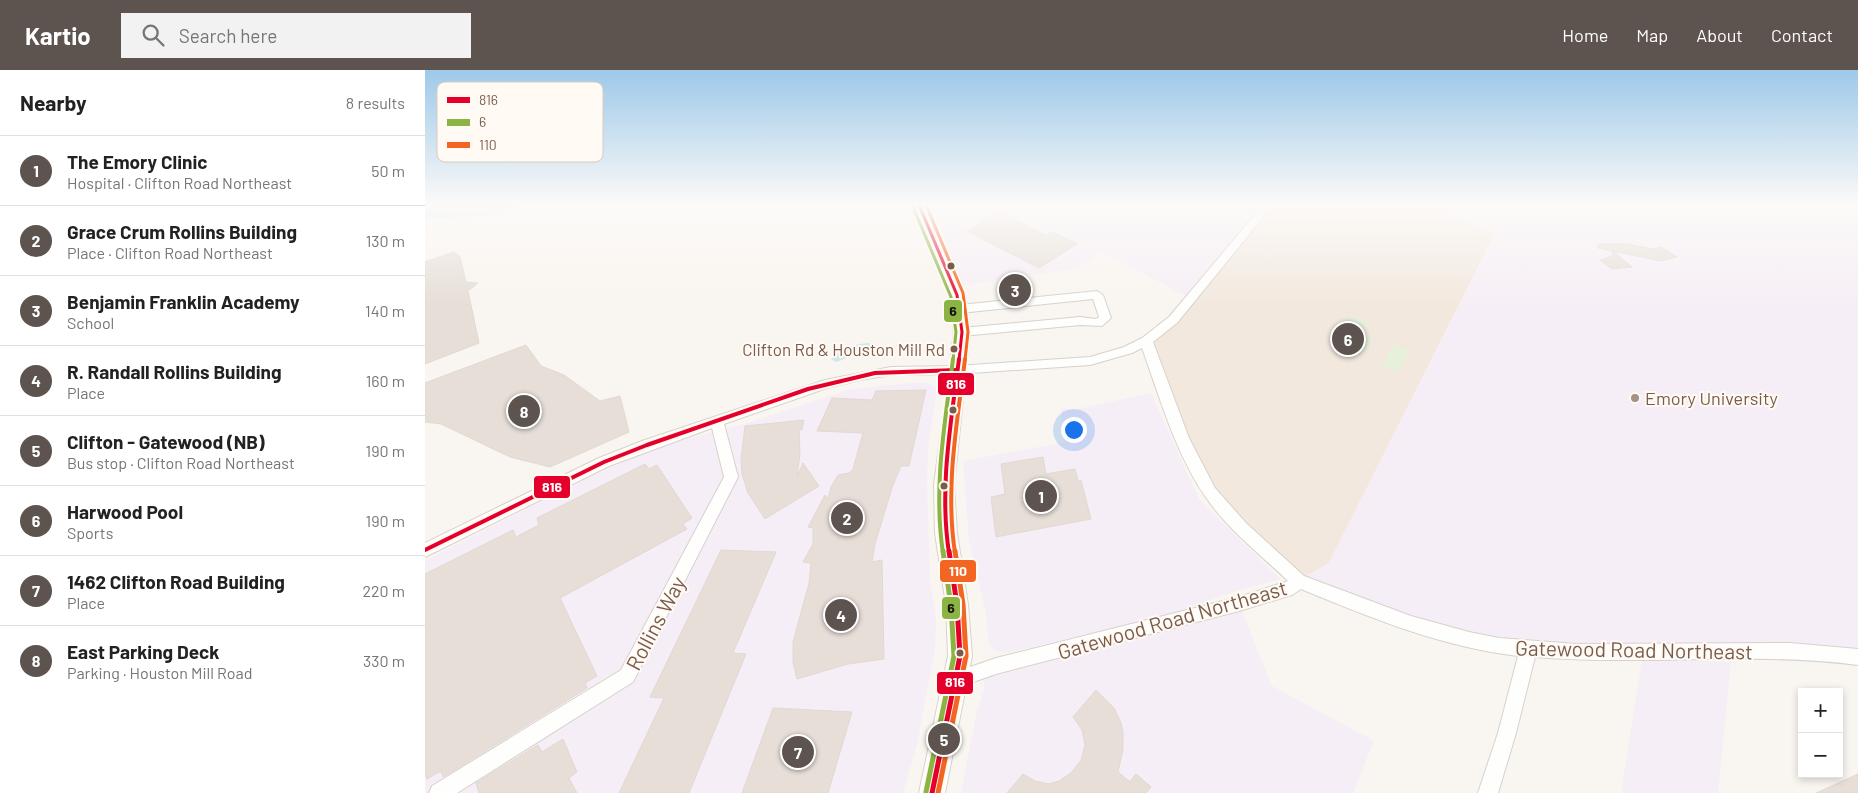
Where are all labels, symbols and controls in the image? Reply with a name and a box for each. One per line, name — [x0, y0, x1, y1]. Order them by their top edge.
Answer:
search box — [121, 13, 471, 58]
text: Kartio — [25, 21, 91, 50]
icon: search — [139, 21, 167, 49]
text: Search here — [179, 24, 277, 47]
text: Home — [1562, 24, 1608, 46]
text: Map — [1636, 24, 1668, 46]
text: About — [1696, 24, 1743, 46]
text: Contact — [1771, 24, 1833, 46]
legend — [437, 82, 603, 162]
text: Nearby — [20, 90, 86, 115]
text: 816 — [479, 91, 498, 108]
text: 8 results — [346, 93, 405, 112]
text: 6 — [479, 113, 486, 130]
text: 110 — [479, 136, 497, 153]
text: The Emory Clinic — [67, 150, 207, 173]
text: 1 — [33, 161, 39, 180]
text: 50 m — [371, 161, 405, 180]
text: Hospital · Clifton Road Northeast — [67, 173, 292, 192]
text: Grace Crum Rollins Building — [67, 220, 297, 243]
text: 2 — [32, 231, 40, 250]
text: 130 m — [366, 231, 405, 250]
text: Place · Clifton Road Northeast — [67, 243, 273, 262]
unlabelled marker — [946, 261, 956, 271]
pin: 3 — [999, 271, 1031, 309]
text: Benjamin Franklin Academy — [67, 290, 300, 313]
line badge: 6 — [943, 299, 963, 323]
text: 3 — [32, 301, 40, 320]
text: 140 m — [365, 301, 405, 320]
text: 6 — [949, 302, 957, 319]
text: School — [67, 313, 114, 332]
pin: 6 — [1332, 320, 1364, 358]
place label: Clifton Rd & Houston Mill Rd — [742, 339, 945, 359]
marker: Clifton Rd & Houston Mill Rd — [949, 344, 959, 354]
text: R. Randall Rollins Building — [67, 360, 282, 383]
text: 4 — [31, 371, 41, 390]
text: 160 m — [366, 371, 405, 390]
line badge: 816 — [937, 372, 975, 396]
text: 816 — [946, 375, 966, 392]
text: Place — [67, 383, 105, 402]
place label: Emory University — [1645, 387, 1778, 409]
pin: 8 — [508, 392, 540, 430]
marker: Emory University — [1629, 392, 1641, 404]
unlabelled marker — [948, 405, 958, 415]
your location — [1061, 417, 1087, 443]
text: Clifton - Gatewood (NB) — [67, 430, 265, 453]
text: 5 — [32, 441, 40, 460]
text: 190 m — [366, 441, 405, 460]
text: Bus stop · Clifton Road Northeast — [67, 453, 295, 472]
line badge: 816 — [533, 475, 571, 499]
pin: 1 — [1025, 477, 1057, 515]
text: 816 — [542, 478, 562, 495]
unlabelled marker — [939, 481, 949, 491]
pin: 2 — [831, 499, 863, 537]
text: Harwood Pool — [67, 500, 183, 523]
text: 6 — [32, 511, 40, 530]
text: 190 m — [366, 511, 405, 530]
text: Sports — [67, 523, 113, 542]
line badge: 110 — [939, 559, 977, 583]
text: 110 — [949, 562, 967, 579]
text: 1462 Clifton Road Building — [67, 570, 285, 593]
street label: Rollins Way — [620, 572, 690, 674]
street label: Gatewood Road Northeast — [1054, 574, 1290, 664]
text: 7 — [32, 581, 40, 600]
text: 220 m — [362, 581, 405, 600]
text: Place — [67, 593, 105, 612]
pin: 4 — [825, 596, 857, 634]
line badge: 6 — [941, 596, 961, 620]
text: 6 — [947, 599, 955, 616]
street label: Gatewood Road Northeast — [1515, 634, 1753, 664]
text: East Parking Deck — [67, 640, 219, 663]
unlabelled marker — [955, 648, 965, 658]
text: 8 — [32, 651, 40, 670]
text: 330 m — [363, 651, 405, 670]
text: Parking · Houston Mill Road — [67, 663, 253, 682]
line badge: 816 — [936, 671, 974, 695]
text: 816 — [945, 673, 965, 690]
map controls — [1798, 688, 1843, 778]
button: + — [1798, 688, 1843, 733]
pin: 5 — [928, 720, 960, 758]
pin: 7 — [782, 733, 814, 771]
button: − — [1798, 733, 1843, 778]

